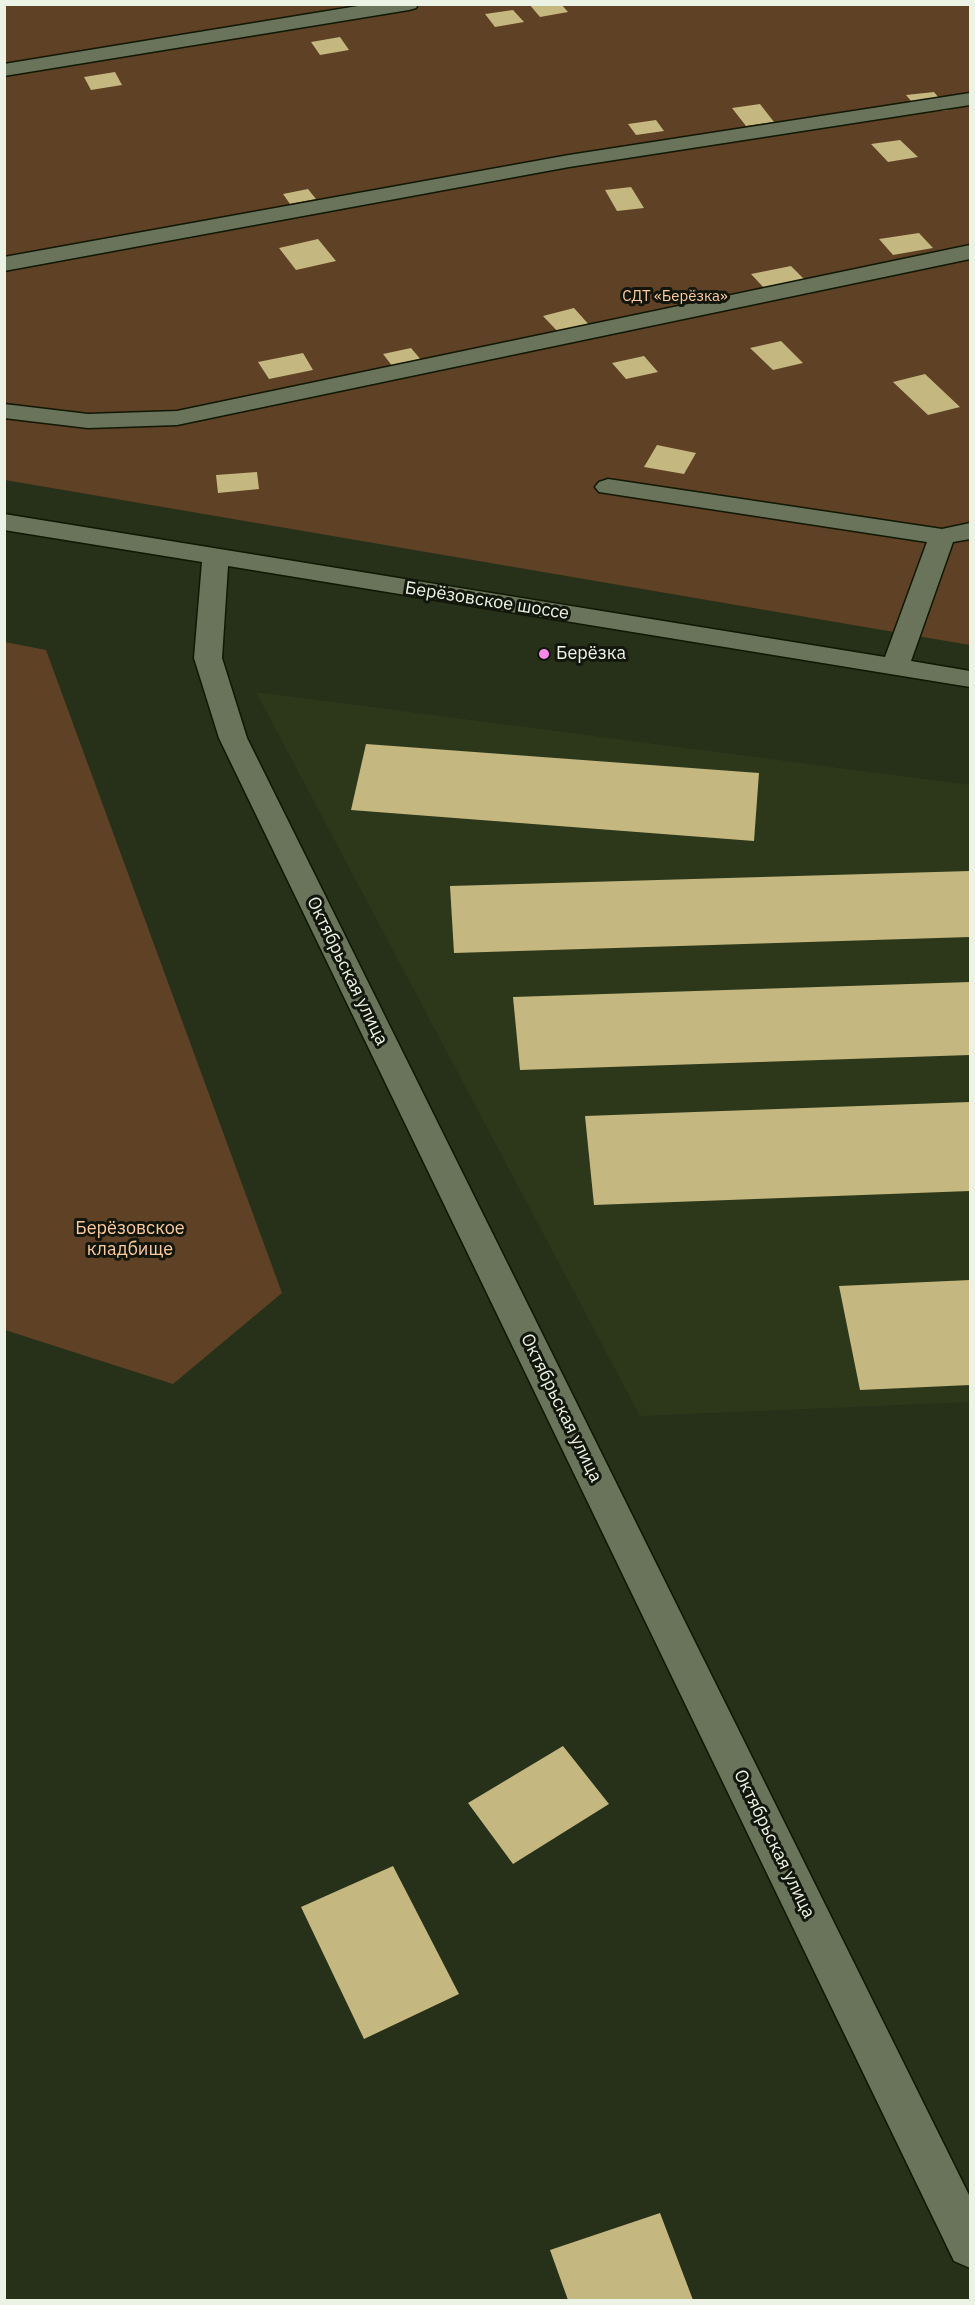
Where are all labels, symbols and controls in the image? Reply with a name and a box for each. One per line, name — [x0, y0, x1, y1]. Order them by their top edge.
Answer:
park label: СДТ «Берёзка» — [622, 288, 728, 306]
street label: Берёзовское шоссе — [403, 577, 571, 625]
place label: Берёзка — [556, 643, 626, 665]
marker: Берёзка — [537, 647, 551, 661]
street label: Октябрьская улица — [302, 893, 392, 1049]
park label: Берёзовское кладбище — [75, 1218, 185, 1260]
street label: Октябрьская улица — [516, 1330, 606, 1486]
street label: Октябрьская улица — [729, 1766, 819, 1922]

